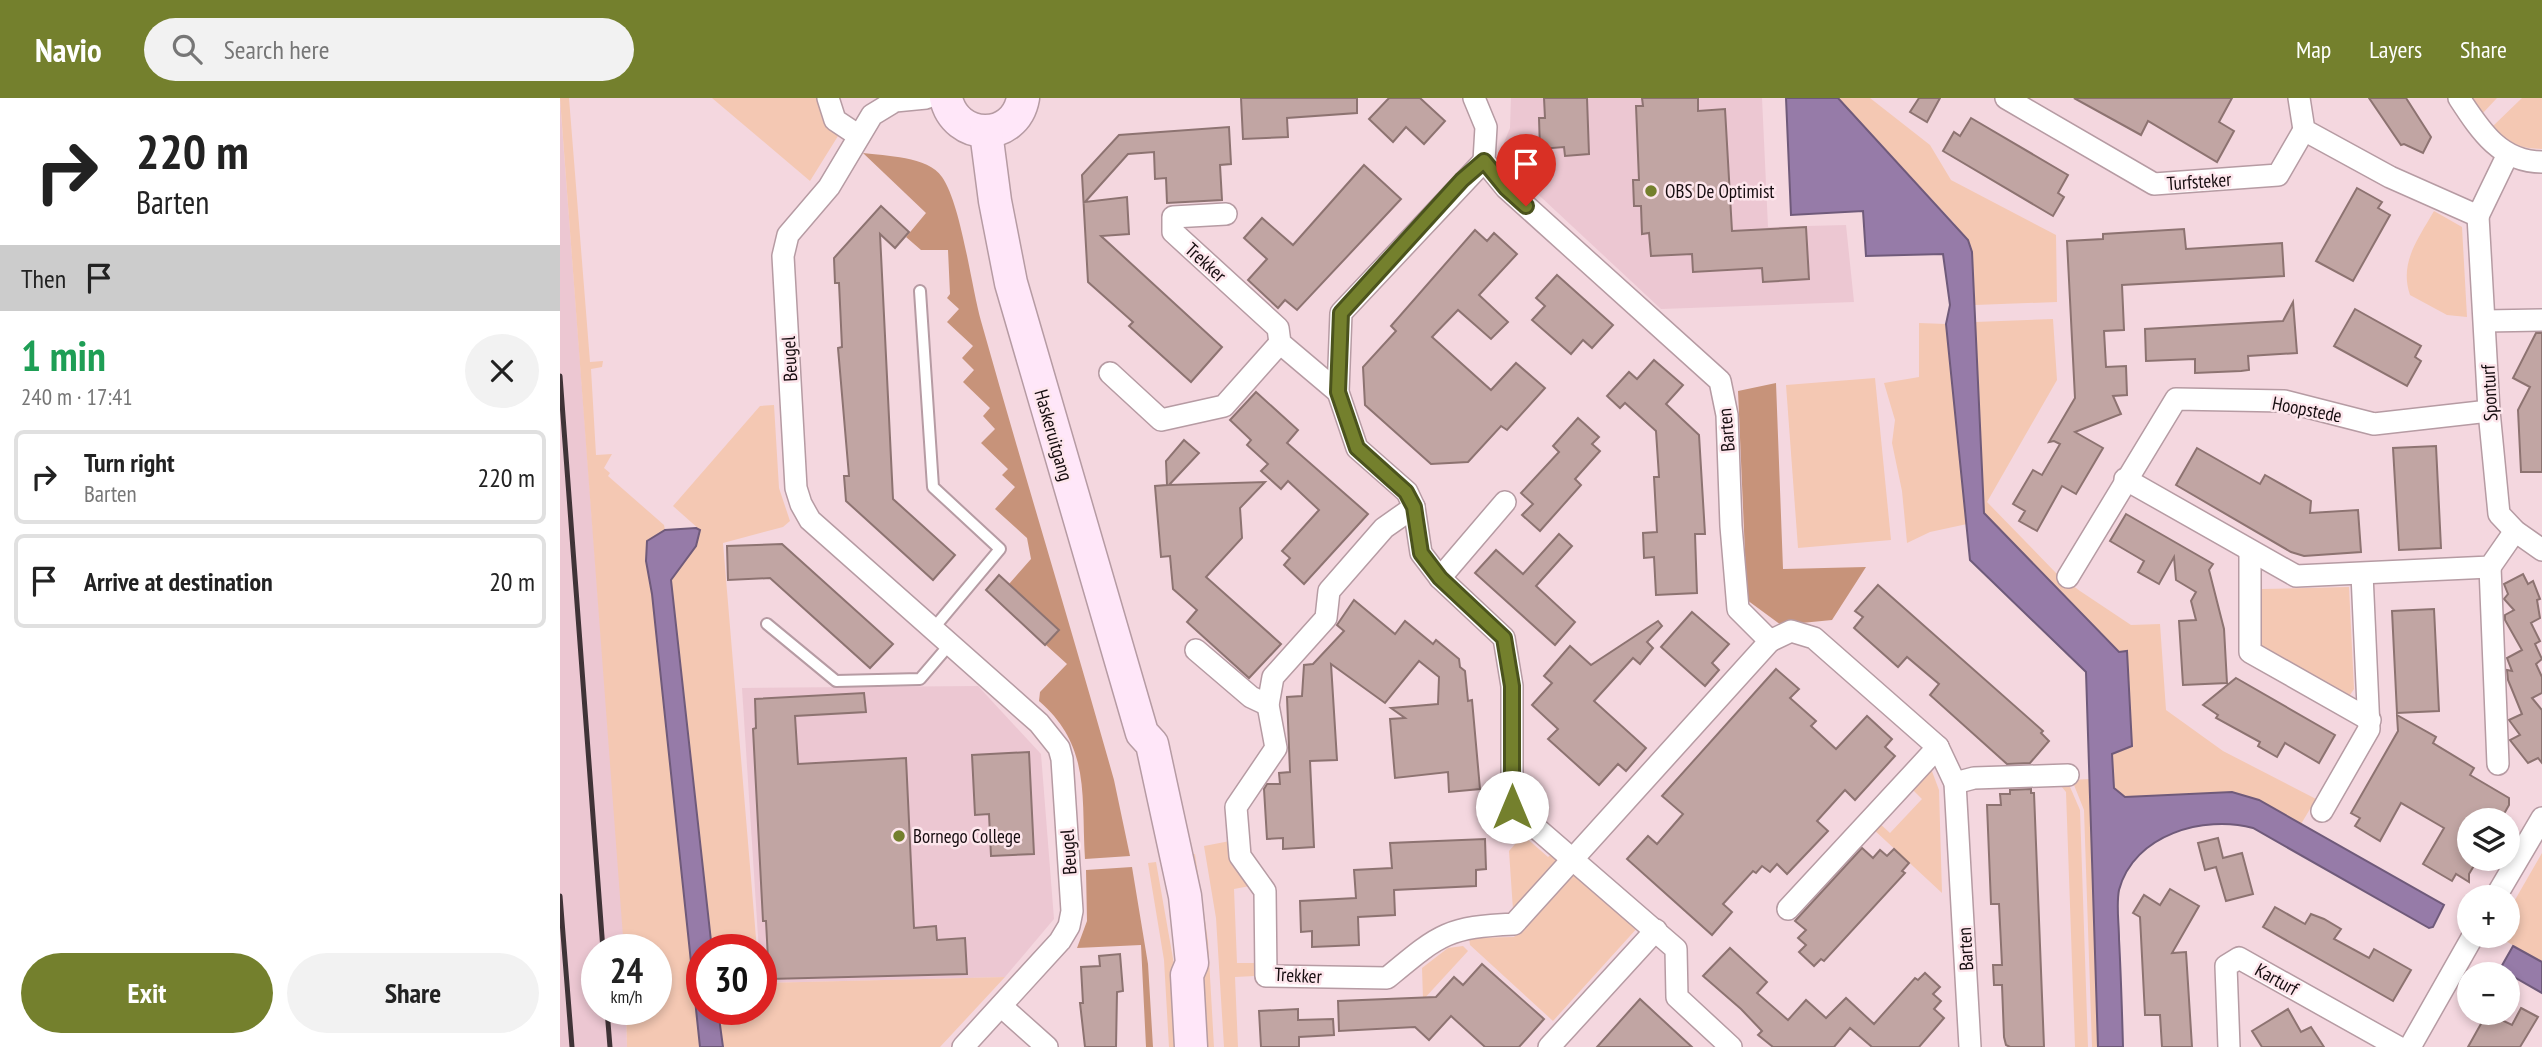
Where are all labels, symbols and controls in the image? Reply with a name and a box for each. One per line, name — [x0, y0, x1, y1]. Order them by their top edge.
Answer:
search box — [144, 18, 634, 81]
text: Navio — [35, 28, 102, 71]
icon: search — [168, 30, 206, 68]
text: Search here — [224, 33, 329, 66]
text: Map — [2296, 34, 2331, 65]
text: Layers — [2369, 34, 2422, 65]
text: Share — [2460, 34, 2507, 65]
text: 220 m — [136, 119, 249, 183]
icon: right — [21, 126, 112, 217]
pin — [1496, 134, 1556, 206]
icon: arrive — [1507, 145, 1545, 183]
street label: Turfsteker — [2166, 167, 2233, 195]
place label: OBS De Optimist — [1665, 179, 1775, 203]
text: Barten — [136, 181, 209, 223]
marker: OBS De Optimist — [1643, 183, 1659, 199]
street label: Trekker — [1180, 237, 1232, 287]
icon: arrive — [80, 259, 118, 297]
text: Then — [21, 262, 66, 295]
text: 1 min — [21, 328, 106, 383]
button: close — [465, 334, 539, 408]
street label: Beugel — [776, 335, 802, 382]
street label: Sponturf — [2475, 363, 2502, 422]
text: 240 m · 17:41 — [21, 382, 133, 411]
street label: Haskeruitgang — [1029, 386, 1079, 484]
street label: Hoopstede — [2270, 391, 2344, 428]
street label: Barten — [1712, 407, 1740, 453]
text: Turn right — [84, 446, 175, 479]
icon: right — [25, 458, 63, 496]
text: 220 m — [477, 461, 535, 494]
text: Barten — [84, 479, 137, 508]
icon: arrive — [25, 562, 63, 600]
text: Arrive at destination — [84, 565, 273, 598]
text: 20 m — [489, 565, 535, 598]
position arrow — [1475, 770, 1549, 844]
map controls — [2457, 808, 2520, 1025]
button: layers — [2457, 808, 2520, 871]
place label: Bornego College — [913, 824, 1021, 848]
marker: Bornego College — [891, 828, 907, 844]
street label: Beugel — [1054, 828, 1082, 876]
button: + — [2457, 885, 2520, 948]
street label: Barten — [1952, 927, 1978, 971]
speed limit sign: 30 — [686, 934, 777, 1025]
text: 24 — [610, 947, 643, 993]
button: Exit — [21, 953, 273, 1033]
button: Share — [287, 953, 539, 1033]
street label: Karturf — [2251, 957, 2304, 1001]
street label: Trekker — [1274, 962, 1323, 988]
button: − — [2457, 962, 2520, 1025]
text: km/h — [611, 985, 642, 1008]

